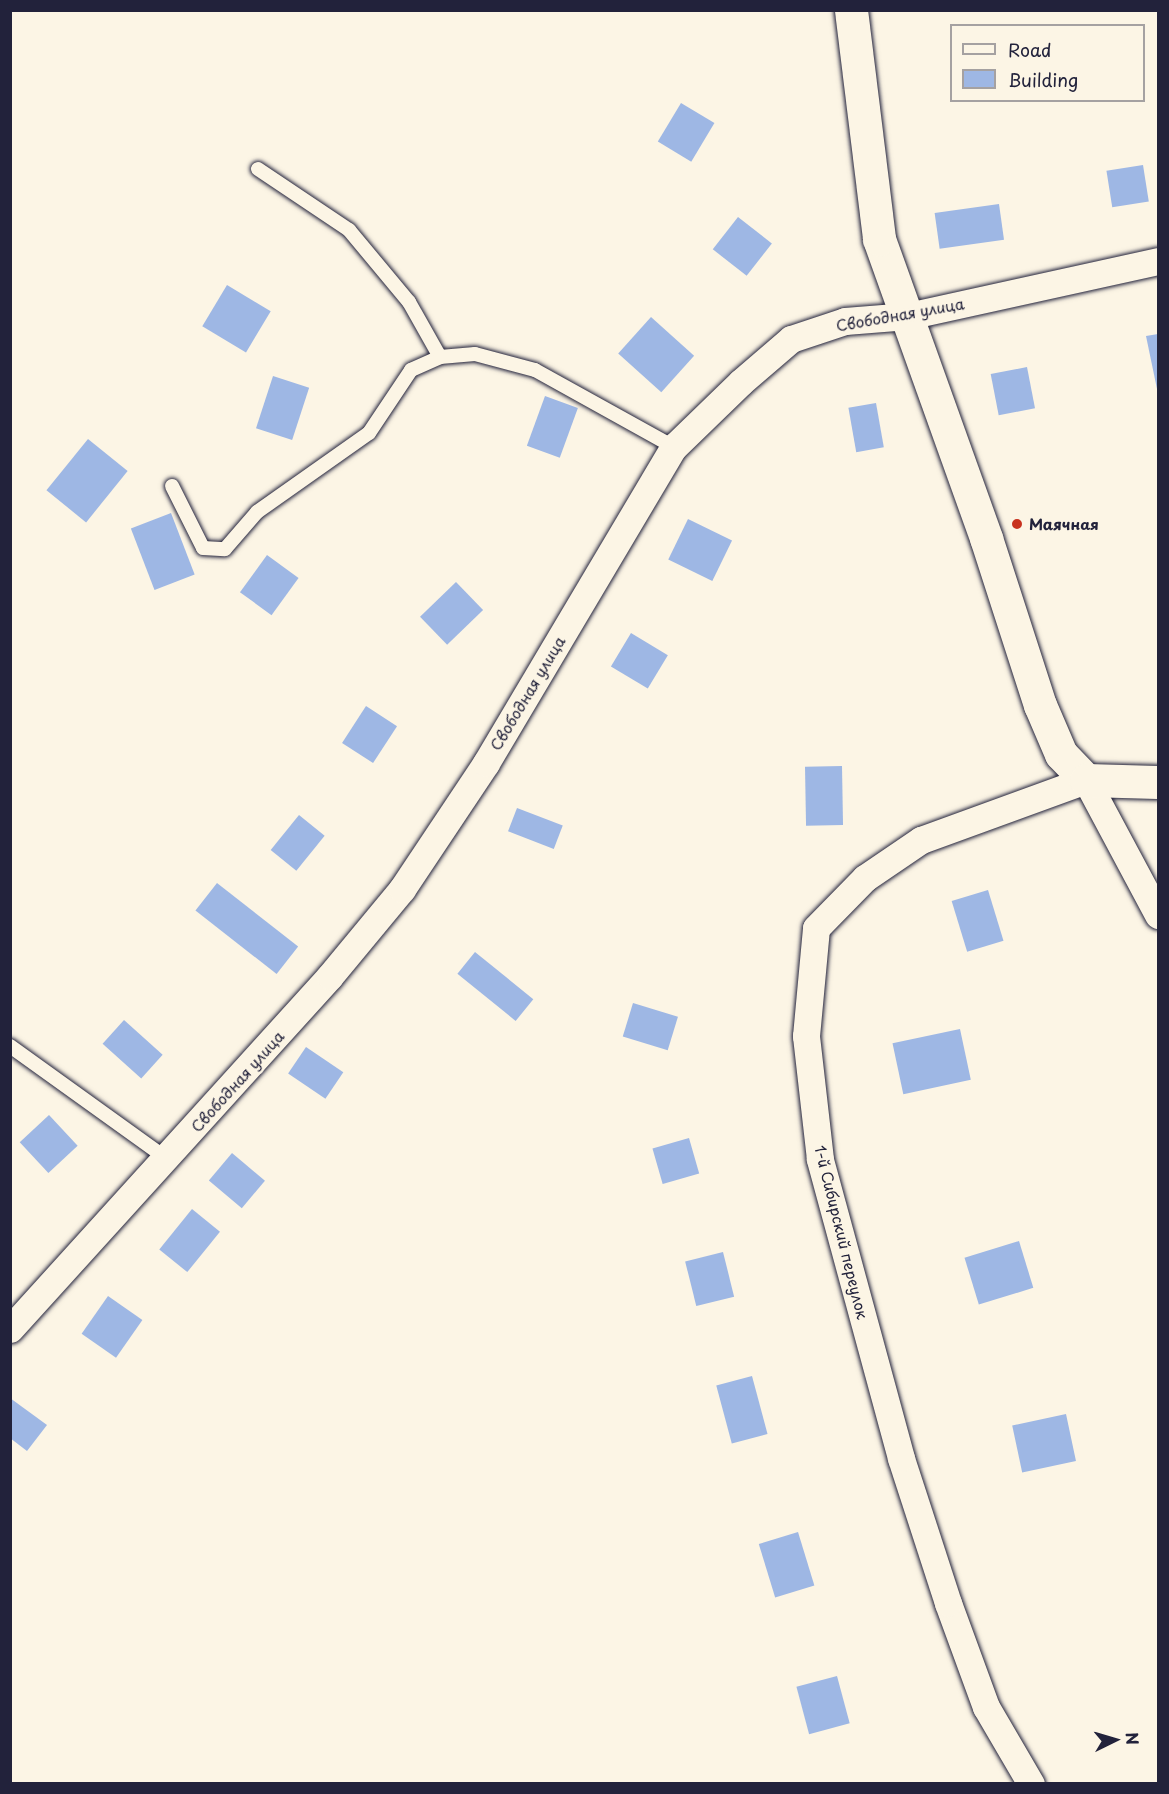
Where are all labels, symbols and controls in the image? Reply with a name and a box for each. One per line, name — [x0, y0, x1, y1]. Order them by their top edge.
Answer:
legend — [950, 24, 1145, 102]
text: Road — [1008, 36, 1052, 63]
text: Building — [1008, 66, 1078, 93]
street label: Свободная улица — [834, 294, 966, 334]
place label: Маячная — [1029, 515, 1099, 533]
marker: Маячная — [1010, 517, 1024, 531]
street label: Свободная улица — [486, 632, 568, 754]
street label: Свободная улица — [187, 1026, 287, 1136]
street label: 1-й Сибирский переулок — [812, 1143, 872, 1321]
north arrow — [1085, 1710, 1145, 1770]
text: N — [1120, 1731, 1145, 1746]

